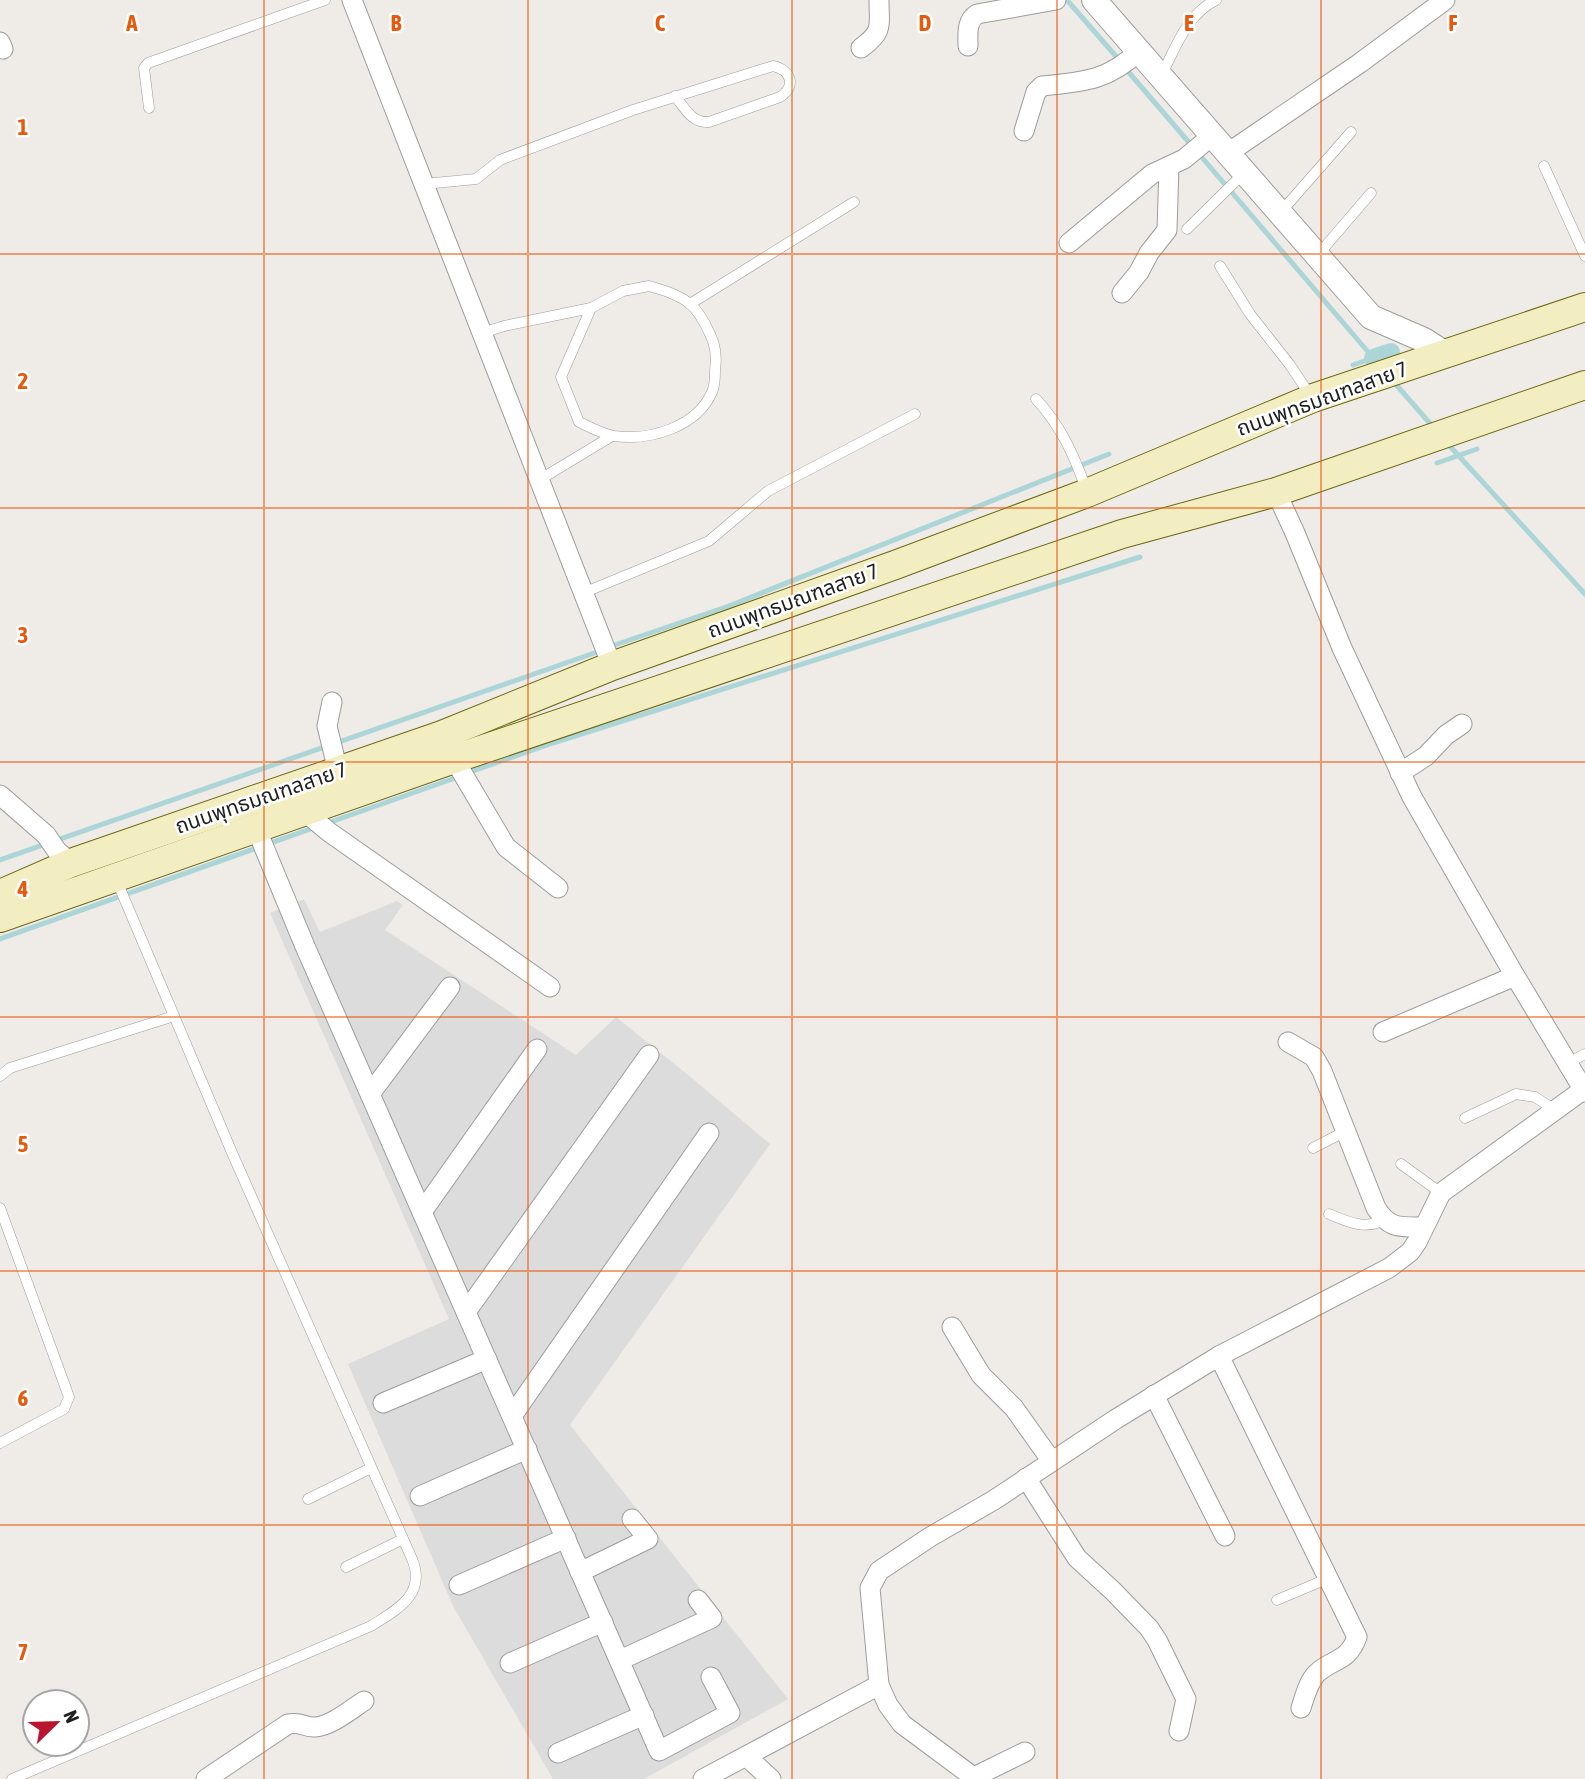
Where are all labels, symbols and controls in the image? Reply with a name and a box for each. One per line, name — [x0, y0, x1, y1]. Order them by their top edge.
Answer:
text: A — [125, 10, 138, 36]
text: B — [391, 10, 402, 36]
text: C — [655, 10, 666, 36]
text: D — [919, 10, 932, 36]
text: E — [1184, 10, 1194, 36]
text: F — [1448, 10, 1458, 36]
text: 1 — [18, 114, 29, 140]
street label: ถนนพุทธมณฑลสาย 7 — [1233, 356, 1411, 442]
text: 2 — [18, 368, 28, 394]
street label: ถนนพุทธมณฑลสาย 7 — [704, 558, 882, 644]
text: 3 — [18, 622, 28, 648]
street label: ถนนพุทธมณฑลสาย 7 — [172, 756, 350, 840]
text: 4 — [17, 876, 29, 902]
text: 5 — [18, 1131, 29, 1157]
text: 6 — [18, 1385, 29, 1411]
text: 7 — [18, 1639, 28, 1665]
north arrow — [21, 1688, 91, 1758]
text: N — [59, 1707, 84, 1726]

